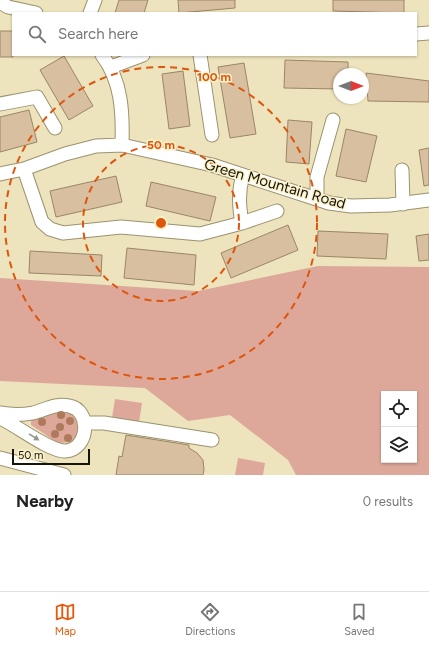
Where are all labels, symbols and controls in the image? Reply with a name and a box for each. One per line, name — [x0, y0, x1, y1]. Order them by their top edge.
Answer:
search box — [12, 12, 417, 56]
icon: search — [26, 23, 48, 45]
text: Search here — [58, 25, 138, 43]
north arrow — [333, 68, 369, 104]
text: 100 m — [197, 70, 231, 84]
text: 50 m — [147, 138, 175, 152]
street label: Green Mountain Road — [202, 155, 348, 213]
centre of rings — [154, 216, 168, 230]
map controls — [381, 391, 417, 463]
button: locate — [381, 391, 417, 427]
button: layers — [381, 427, 417, 463]
one-way arrow — [29, 433, 39, 441]
scale bar — [12, 447, 90, 466]
text: 50 m — [18, 449, 43, 462]
text: Nearby — [16, 491, 74, 511]
text: 0 results — [363, 494, 413, 509]
tab: Map — [54, 601, 76, 638]
tab: Directions — [185, 601, 235, 638]
tab: Saved — [344, 601, 375, 638]

